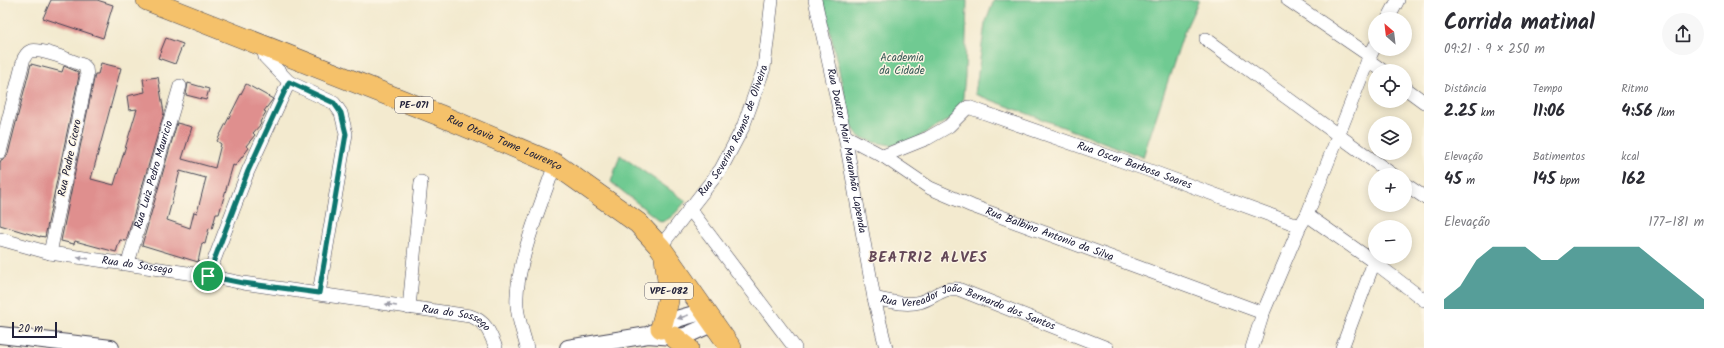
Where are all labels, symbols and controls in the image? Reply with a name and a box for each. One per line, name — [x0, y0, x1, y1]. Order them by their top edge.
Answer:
text: Corrida matinal — [1444, 6, 1595, 41]
north arrow — [1368, 12, 1412, 56]
map controls — [1368, 12, 1412, 264]
button: share — [1662, 13, 1704, 55]
text: 09:21 · 9 × 250 m — [1444, 39, 1545, 60]
park label: Academia da Cidade — [879, 49, 925, 80]
street label: Rua Severino Ramos de Oliveira — [694, 64, 773, 200]
button: locate — [1368, 64, 1412, 108]
street label: Rua Doutor Mair Maranhão Lapenda — [821, 67, 871, 235]
text: Distância — [1444, 80, 1486, 98]
text: Tempo — [1533, 80, 1563, 98]
text: Ritmo — [1621, 80, 1648, 98]
road number: PE-071 — [395, 97, 433, 113]
text: 2.25 — [1444, 98, 1476, 125]
text: 11:06 — [1533, 98, 1565, 125]
text: 4:56 — [1621, 98, 1653, 125]
text: km — [1476, 104, 1495, 122]
text: /km — [1653, 104, 1675, 122]
street label: Rua Otavio Tome Lourenço — [444, 110, 566, 176]
button: layers — [1368, 116, 1412, 160]
street label: Rua Padre Cicero — [53, 118, 87, 198]
street label: Rua Luiz Pedro Mauricio — [130, 118, 178, 231]
street label: Rua Oscar Barbosa Soares — [1074, 137, 1195, 195]
text: Elevação — [1444, 148, 1483, 166]
text: Batimentos — [1533, 148, 1585, 166]
text: kcal — [1621, 148, 1639, 166]
text: 45 — [1444, 166, 1462, 193]
text: 145 — [1533, 166, 1556, 193]
text: 162 — [1621, 166, 1646, 193]
button: + — [1368, 168, 1412, 212]
text: m — [1462, 172, 1475, 190]
text: bpm — [1556, 172, 1580, 190]
street label: Rua Balbino Antonio da Silva — [983, 203, 1116, 266]
text: Elevação — [1444, 212, 1490, 233]
text: 177–181 m — [1648, 212, 1704, 233]
button: − — [1368, 220, 1412, 264]
district label: BEATRIZ ALVES — [868, 246, 988, 270]
street label: Rua do Sossego — [100, 252, 174, 280]
one-way arrow — [77, 255, 89, 261]
pin — [191, 259, 225, 293]
icon: arrive — [197, 265, 219, 287]
street label: Rua Vereador João Bernardo dos Santos — [878, 280, 1058, 336]
road number: VPE-082 — [645, 283, 693, 299]
street label: Rua do Sossego — [421, 300, 495, 335]
one-way arrow — [385, 302, 398, 308]
one-way arrow — [677, 314, 689, 320]
scale bar — [12, 320, 57, 339]
text: 20 m — [18, 320, 43, 338]

